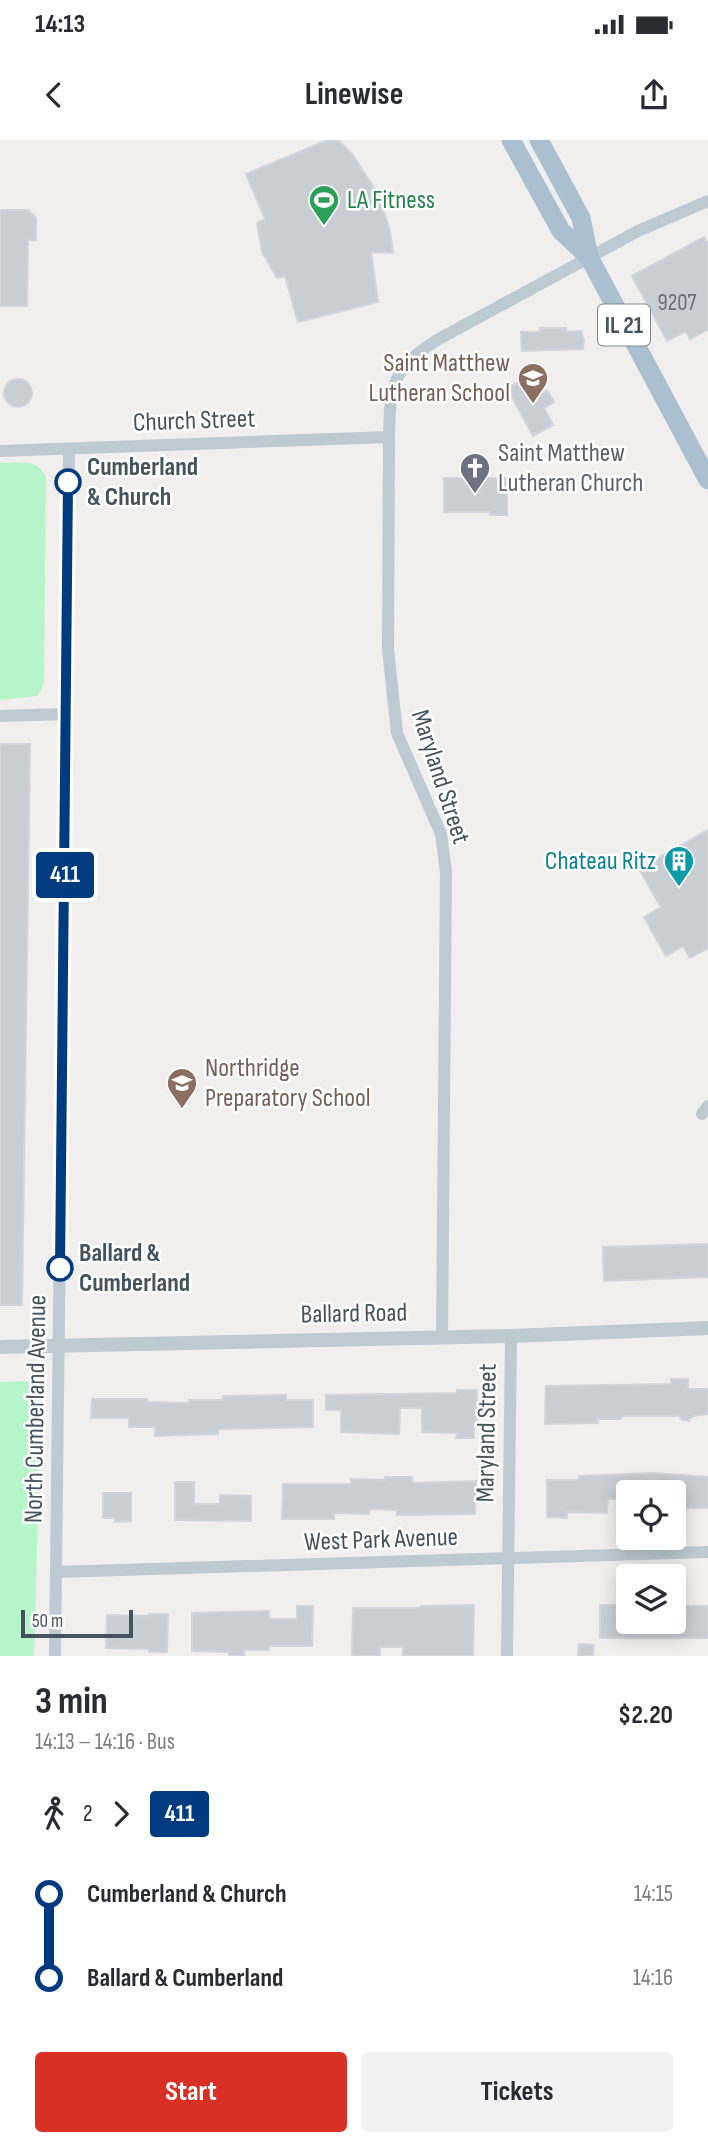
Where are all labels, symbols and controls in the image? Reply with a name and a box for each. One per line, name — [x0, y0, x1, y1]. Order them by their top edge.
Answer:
text: 14:13 — [35, 9, 85, 40]
text: Linewise — [305, 75, 403, 114]
icon: back — [35, 76, 73, 114]
icon: share — [635, 76, 673, 114]
sports icon: LA Fitness — [307, 183, 341, 227]
place label: LA Fitness — [347, 185, 435, 216]
house number: 9207 — [657, 289, 697, 317]
road number: IL 21 — [598, 304, 650, 345]
place label: Saint Matthew Lutheran School — [369, 348, 510, 409]
school or university icon: Saint Matthew Lutheran School — [516, 361, 550, 405]
street label: Church Street — [132, 403, 256, 439]
place label: Saint Matthew Lutheran Church — [498, 438, 644, 499]
church icon: Saint Matthew Lutheran Church — [458, 451, 492, 495]
place label: Cumberland & Church — [87, 452, 198, 513]
marker: Cumberland & Church — [55, 469, 81, 495]
street label: Maryland Street — [404, 706, 476, 848]
building icon: Chateau Ritz — [662, 844, 696, 888]
place label: Chateau Ritz — [545, 846, 656, 877]
line badge: 411 — [25, 852, 105, 898]
text: 411 — [50, 860, 80, 889]
place label: Northridge Preparatory School — [205, 1053, 371, 1114]
school or university icon: Northridge Preparatory School — [165, 1066, 199, 1110]
place label: Ballard & Cumberland — [79, 1238, 190, 1299]
marker: Ballard & Cumberland — [47, 1255, 73, 1281]
street label: North Cumberland Avenue — [19, 1295, 53, 1523]
street label: Ballard Road — [300, 1298, 408, 1330]
street label: Maryland Street — [470, 1363, 504, 1503]
map controls — [616, 1480, 686, 1634]
button: locate — [616, 1480, 686, 1550]
street label: West Park Avenue — [303, 1522, 459, 1558]
button: layers — [616, 1564, 686, 1634]
scale bar — [21, 1607, 133, 1639]
text: 50 m — [32, 1610, 63, 1633]
text: 3 min — [35, 1679, 108, 1724]
text: $2.20 — [618, 1700, 673, 1731]
text: 14:13 – 14:16 · Bus — [35, 1728, 175, 1756]
icon: walk — [35, 1795, 73, 1833]
icon: forward — [102, 1795, 140, 1833]
text: 411 — [164, 1799, 195, 1828]
text: 2 — [83, 1800, 92, 1828]
text: Cumberland & Church — [87, 1879, 287, 1910]
text: 14:15 — [634, 1880, 673, 1908]
text: Ballard & Cumberland — [87, 1963, 283, 1994]
text: 14:16 — [633, 1964, 673, 1992]
button: Start — [35, 2052, 347, 2132]
button: Tickets — [361, 2052, 673, 2132]

